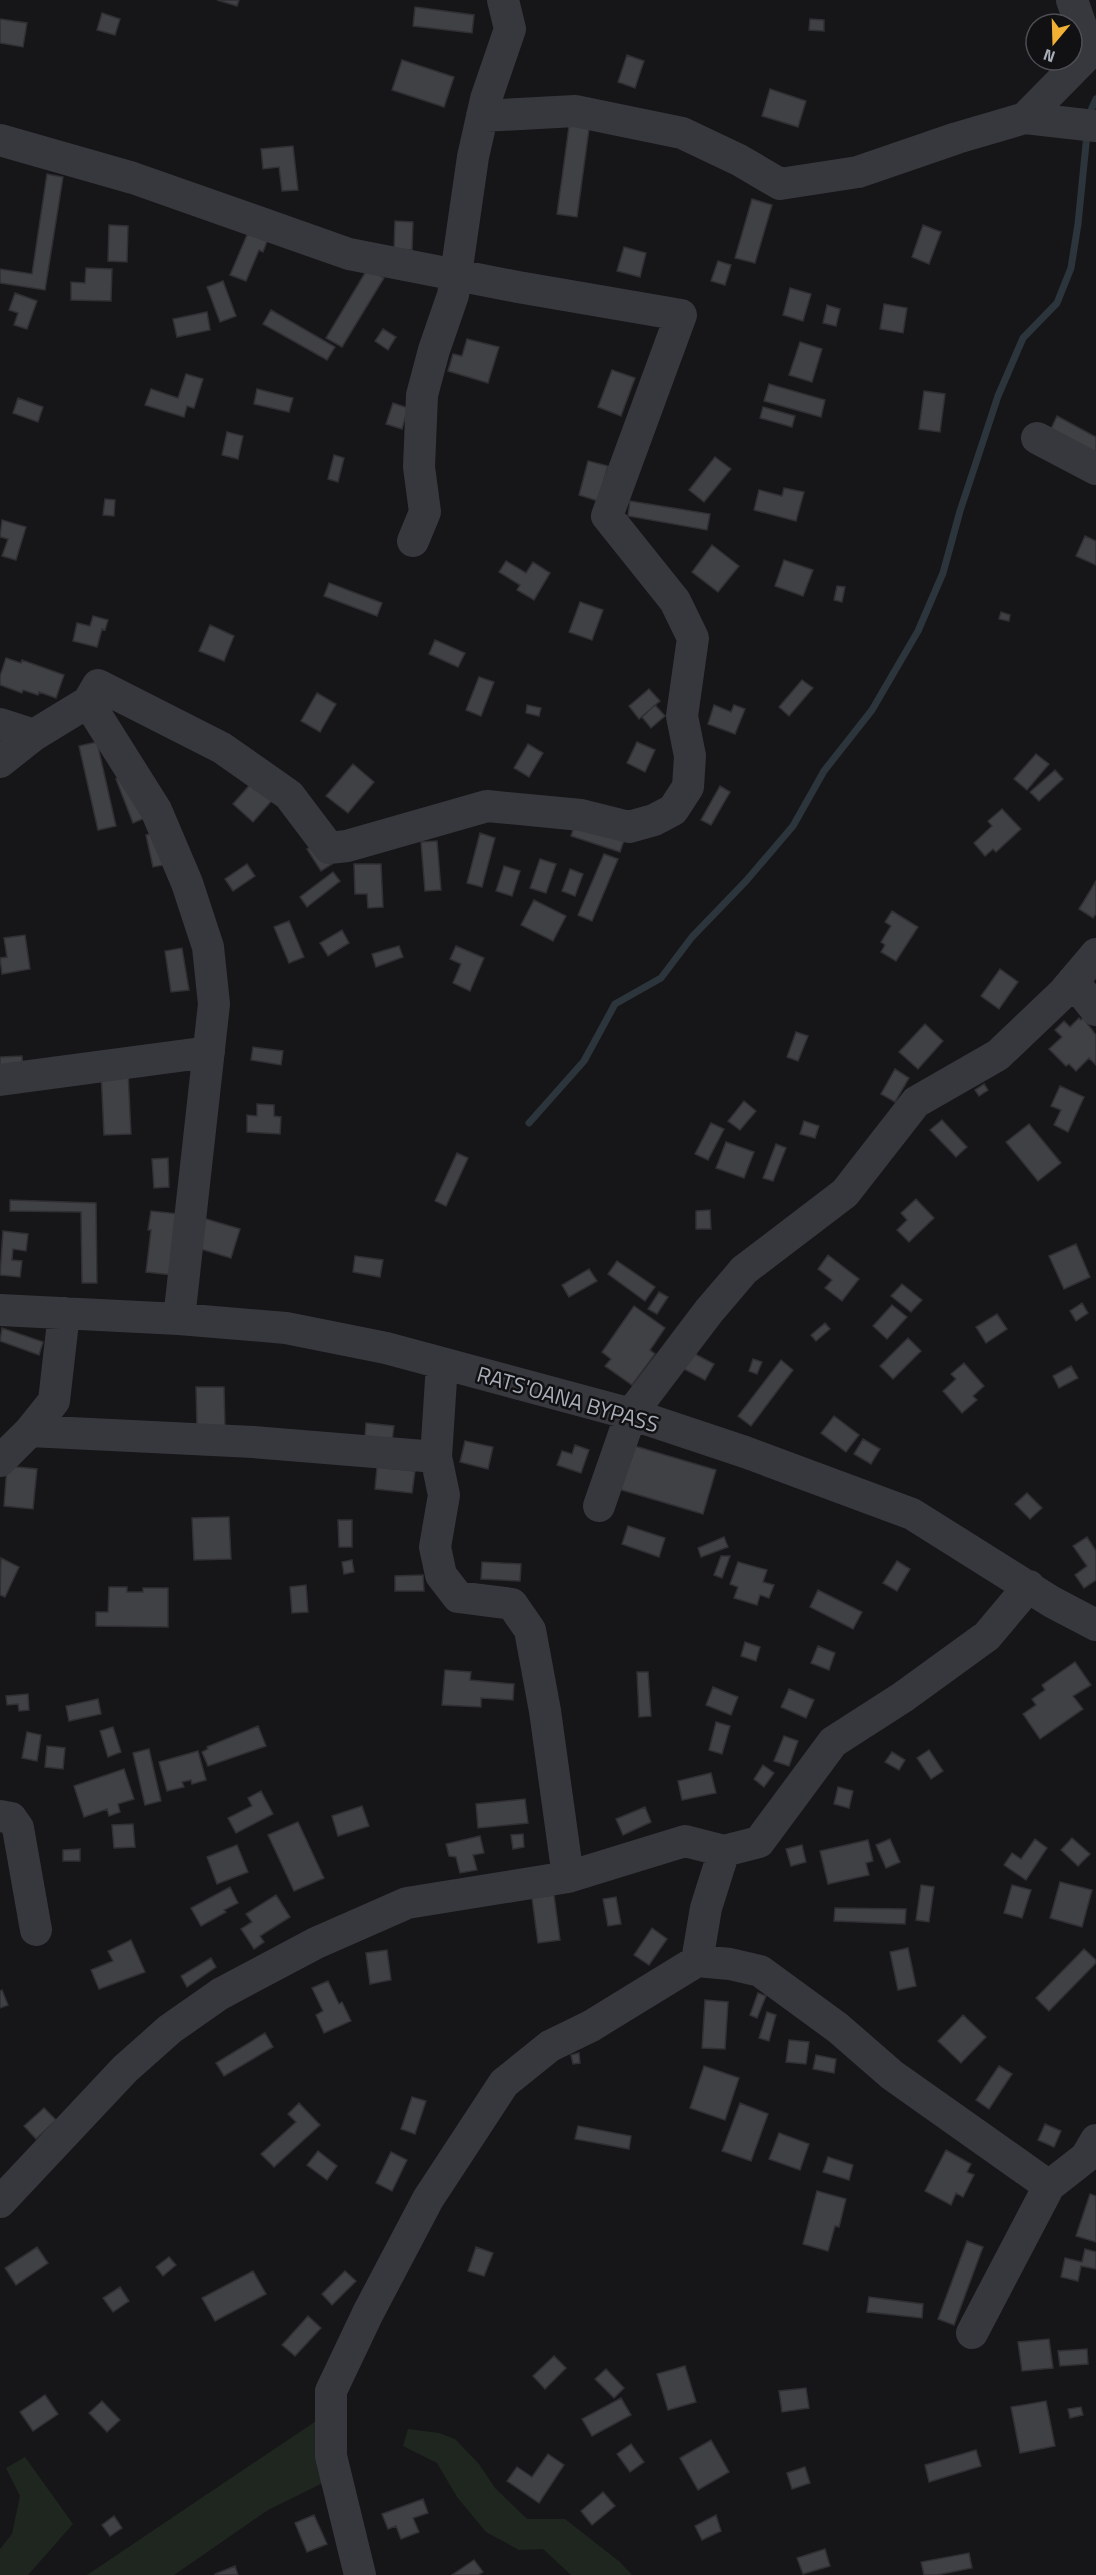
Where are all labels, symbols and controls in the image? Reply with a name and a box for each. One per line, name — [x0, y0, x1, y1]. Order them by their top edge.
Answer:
north arrow — [1024, 12, 1084, 72]
text: N — [1040, 43, 1058, 69]
street label: RATS'OANA BYPASS — [473, 1357, 663, 1441]

